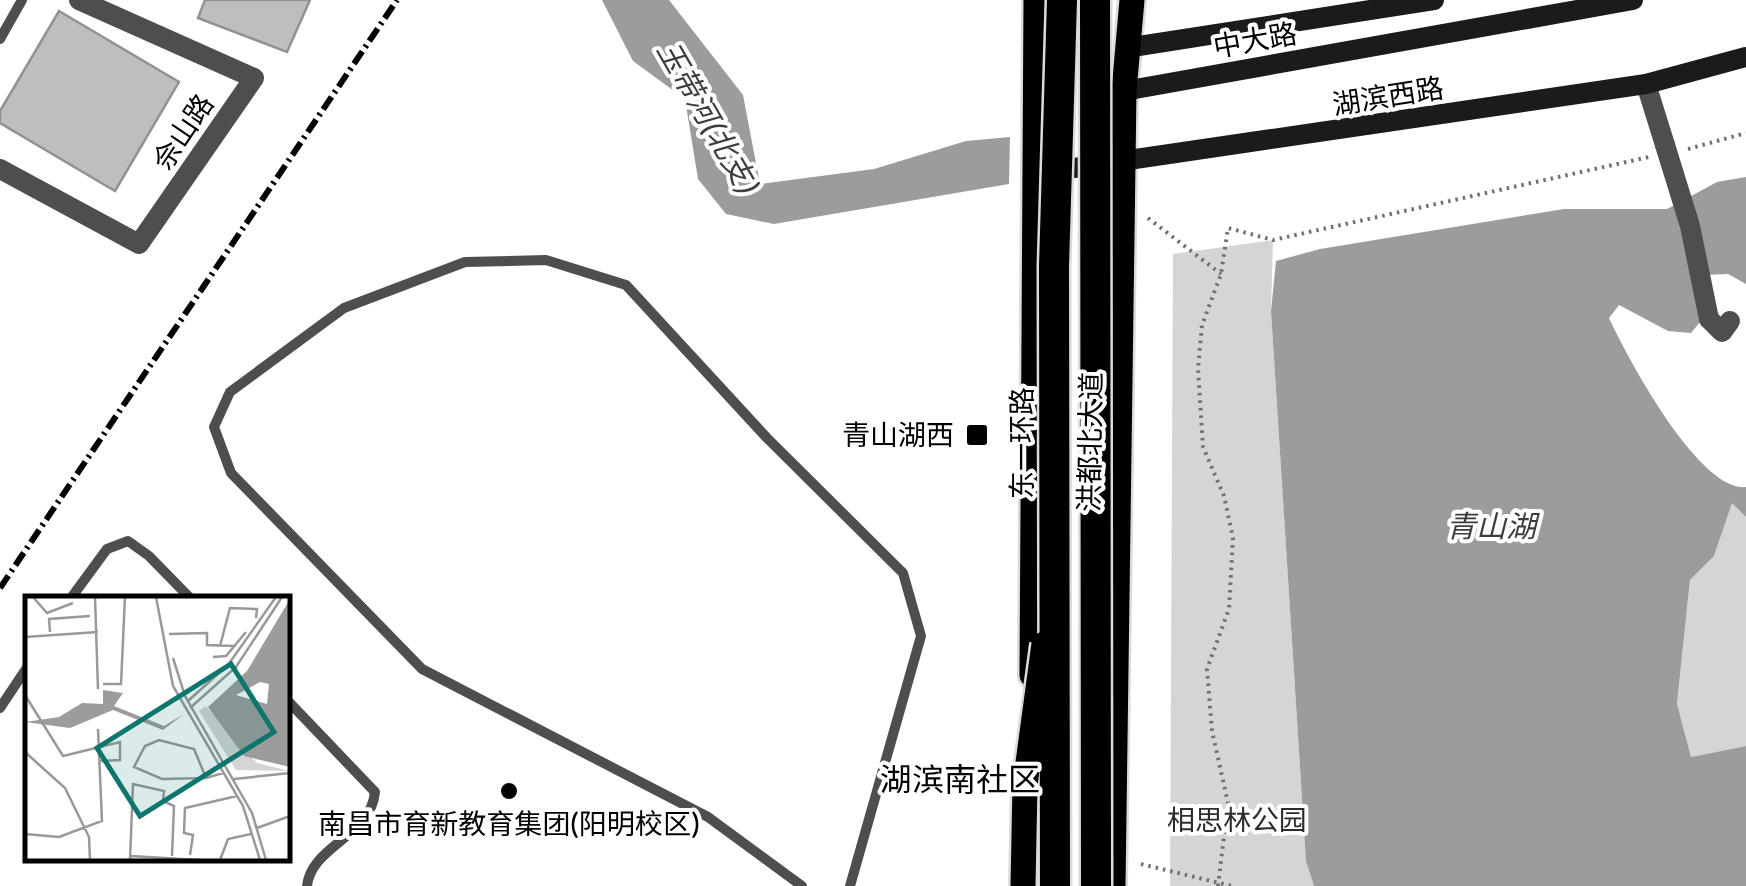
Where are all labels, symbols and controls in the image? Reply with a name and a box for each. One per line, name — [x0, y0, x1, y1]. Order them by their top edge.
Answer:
street label: 中大路 — [1211, 17, 1299, 65]
water label: 玉带河(北支) — [648, 35, 766, 202]
street label: 湖滨西路 — [1330, 71, 1446, 123]
street label: 佘山路 — [146, 88, 221, 177]
street label: 洪都北大道 — [1073, 372, 1109, 512]
street label: 东一环路 — [1006, 387, 1040, 499]
place label: 青山湖西 — [842, 419, 954, 453]
marker: 青山湖西 — [964, 422, 990, 448]
water label: 青山湖 — [1446, 509, 1540, 546]
inset map — [25, 596, 290, 861]
district label: 湖滨南社区 — [880, 762, 1040, 800]
marker: 南昌市育新教育集团(阳明校区) — [498, 780, 520, 802]
park label: 相思林公园 — [1167, 804, 1307, 838]
place label: 南昌市育新教育集团(阳明校区) — [318, 808, 700, 842]

